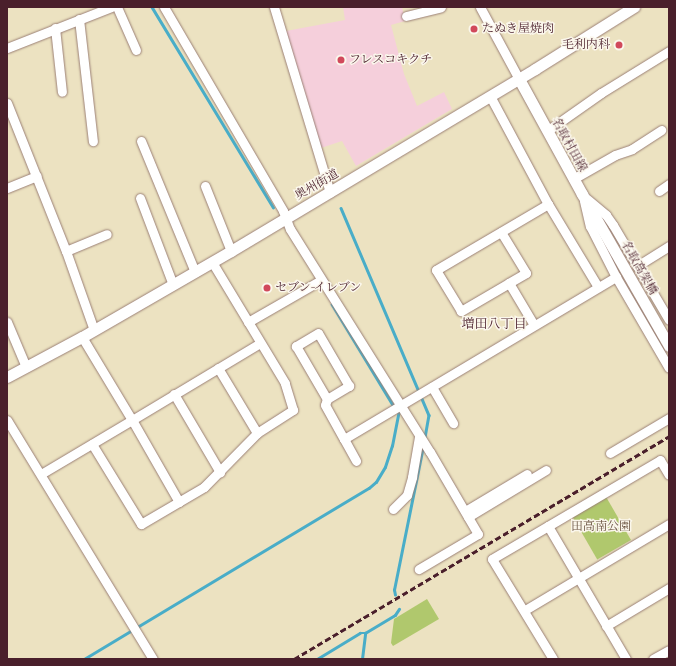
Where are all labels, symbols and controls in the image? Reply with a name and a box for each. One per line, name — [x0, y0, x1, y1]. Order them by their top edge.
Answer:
place label: たぬき屋焼肉 — [482, 22, 554, 36]
marker: たぬき屋焼肉 — [469, 24, 479, 34]
place label: 毛利内科 — [562, 38, 610, 52]
marker: 毛利内科 — [613, 39, 625, 51]
place label: フレスコキクチ — [349, 53, 433, 67]
marker: フレスコキクチ — [336, 55, 346, 65]
street label: 名取村田線 — [548, 115, 590, 175]
street label: 奥州街道 — [293, 167, 341, 203]
street label: 名取高架橋 — [618, 238, 660, 298]
place label: セブン-イレブン — [275, 281, 362, 295]
marker: セブン-イレブン — [262, 283, 272, 293]
district label: 増田八丁目 — [462, 316, 526, 332]
park label: 田高南公園 — [571, 520, 631, 534]

